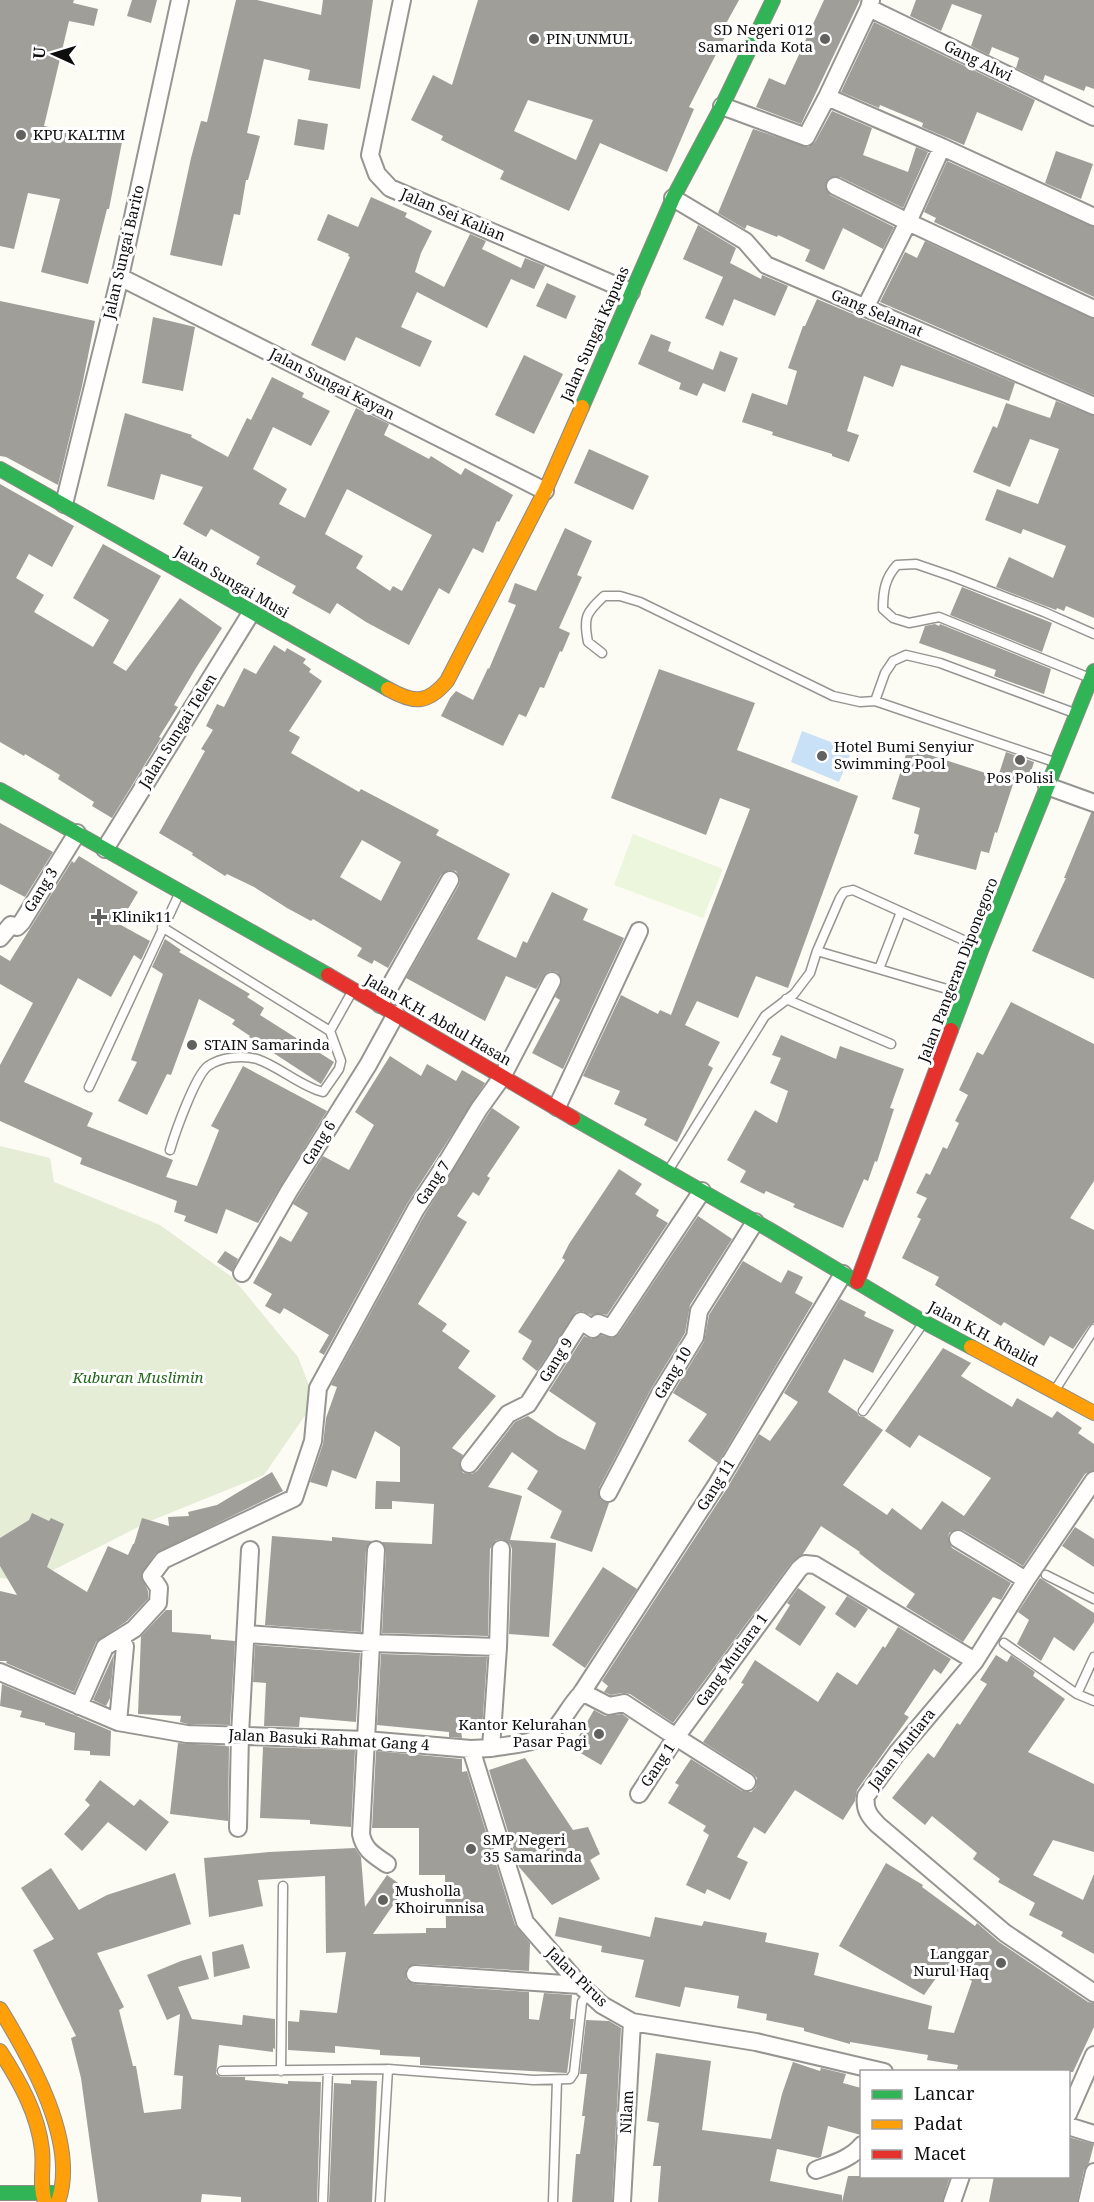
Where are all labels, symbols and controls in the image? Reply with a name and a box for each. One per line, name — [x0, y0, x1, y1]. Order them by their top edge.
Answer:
place label: SD Negeri 012 Samarinda Kota — [698, 19, 813, 56]
north arrow — [24, 24, 84, 84]
place label: PIN UNMUL — [546, 28, 632, 48]
marker: PIN UNMUL — [527, 32, 541, 46]
marker: SD Negeri 012 Samarinda Kota — [818, 32, 832, 46]
street label: Gang Alwi — [941, 35, 1016, 85]
text: U — [28, 46, 50, 60]
place label: KPU KALTIM — [33, 124, 125, 144]
marker: KPU KALTIM — [14, 128, 28, 142]
street label: Jalan Sungai Barito — [98, 183, 148, 322]
street label: Jalan Sei Kalian — [397, 183, 509, 245]
street label: Jalan Sungai Kapuas — [555, 263, 633, 405]
street label: Gang Selamat — [828, 284, 926, 340]
street label: Jalan Sungai Kayan — [265, 342, 399, 424]
street label: Jalan Sungai Musi — [171, 540, 293, 622]
street label: Jalan Sungai Telen — [133, 669, 221, 793]
place label: Hotel Bumi Senyiur Swimming Pool — [834, 736, 974, 773]
marker: Hotel Bumi Senyiur Swimming Pool — [815, 749, 829, 763]
marker: Pos Polisi — [1013, 753, 1027, 767]
place label: Pos Polisi — [986, 767, 1054, 787]
street label: Gang 3 — [19, 863, 62, 916]
street label: Jalan Pangeran Diponegoro — [912, 874, 1002, 1066]
place label: Klinik11 — [112, 906, 172, 926]
marker: Klinik11 — [90, 908, 108, 926]
street label: Jalan K.H. Abdul Hasan — [361, 968, 516, 1070]
place label: STAIN Samarinda — [204, 1034, 330, 1054]
marker: STAIN Samarinda — [185, 1038, 199, 1052]
street label: Gang 6 — [297, 1116, 340, 1169]
street label: Gang 7 — [410, 1156, 454, 1209]
street label: Jalan K.H. Khalid — [924, 1295, 1042, 1370]
street label: Gang 9 — [534, 1333, 577, 1386]
street label: Gang 10 — [649, 1343, 696, 1402]
park label: Kuburan Muslimin — [71, 1367, 204, 1387]
street label: Gang 11 — [691, 1455, 739, 1514]
street label: Gang Mutiara 1 — [691, 1609, 772, 1710]
street label: Jalan Mutiara — [863, 1704, 939, 1794]
place label: Kantor Kelurahan Pasar Pagi — [458, 1714, 587, 1751]
street label: Jalan Basuki Rahmat Gang 4 — [227, 1724, 431, 1754]
marker: Kantor Kelurahan Pasar Pagi — [592, 1727, 606, 1741]
street label: Gang 1 — [635, 1738, 679, 1791]
place label: SMP Negeri 35 Samarinda — [483, 1829, 582, 1866]
marker: SMP Negeri 35 Samarinda — [464, 1842, 478, 1856]
place label: Musholla Khoirunnisa — [395, 1880, 484, 1917]
marker: Musholla Khoirunnisa — [376, 1893, 390, 1907]
street label: Jalan Pirus — [542, 1941, 613, 2011]
place label: Langgar Nurul Haq — [913, 1943, 989, 1980]
marker: Langgar Nurul Haq — [994, 1956, 1008, 1970]
legend — [860, 2070, 1070, 2178]
text: Lancar — [914, 2081, 975, 2105]
street label: Nilam — [615, 2090, 637, 2134]
text: Padat — [914, 2111, 963, 2135]
text: Macet — [914, 2141, 966, 2165]

